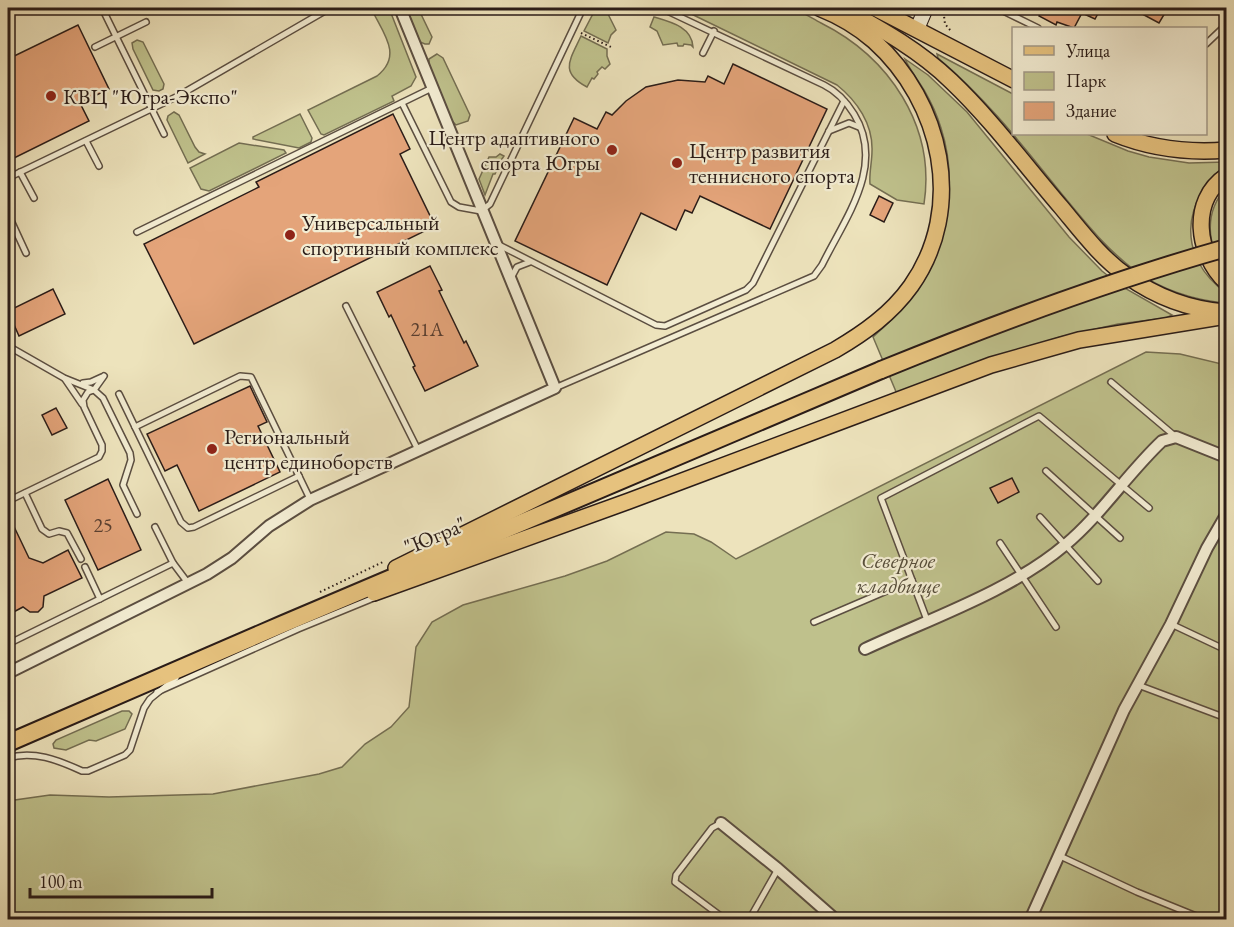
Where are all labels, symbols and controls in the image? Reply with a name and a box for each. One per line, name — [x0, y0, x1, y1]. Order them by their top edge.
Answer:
legend — [1012, 27, 1207, 135]
text: Улица — [1065, 39, 1111, 62]
text: Парк — [1066, 69, 1106, 92]
place label: КВЦ "Югра-Экспо" — [63, 82, 238, 111]
marker: КВЦ "Югра-Экспо" — [44, 89, 58, 103]
text: Здание — [1066, 99, 1116, 122]
place label: Центр адаптивного спорта Югры — [428, 123, 600, 177]
place label: Центр развития теннисного спорта — [689, 136, 855, 190]
marker: Центр адаптивного спорта Югры — [605, 143, 619, 157]
marker: Центр развития теннисного спорта — [670, 156, 684, 170]
place label: Универсальный спортивный комплекс — [301, 208, 499, 262]
marker: Универсальный спортивный комплекс — [283, 228, 297, 242]
house number: 21А — [410, 316, 444, 342]
place label: Региональный центр единоборств — [224, 422, 393, 476]
marker: Региональный центр единоборств — [205, 442, 219, 456]
street label: "Югра" — [400, 509, 471, 561]
house number: 25 — [93, 512, 113, 538]
park label: Северное кладбище — [856, 546, 940, 600]
scale bar — [30, 861, 212, 899]
text: 100 m — [39, 870, 83, 893]

